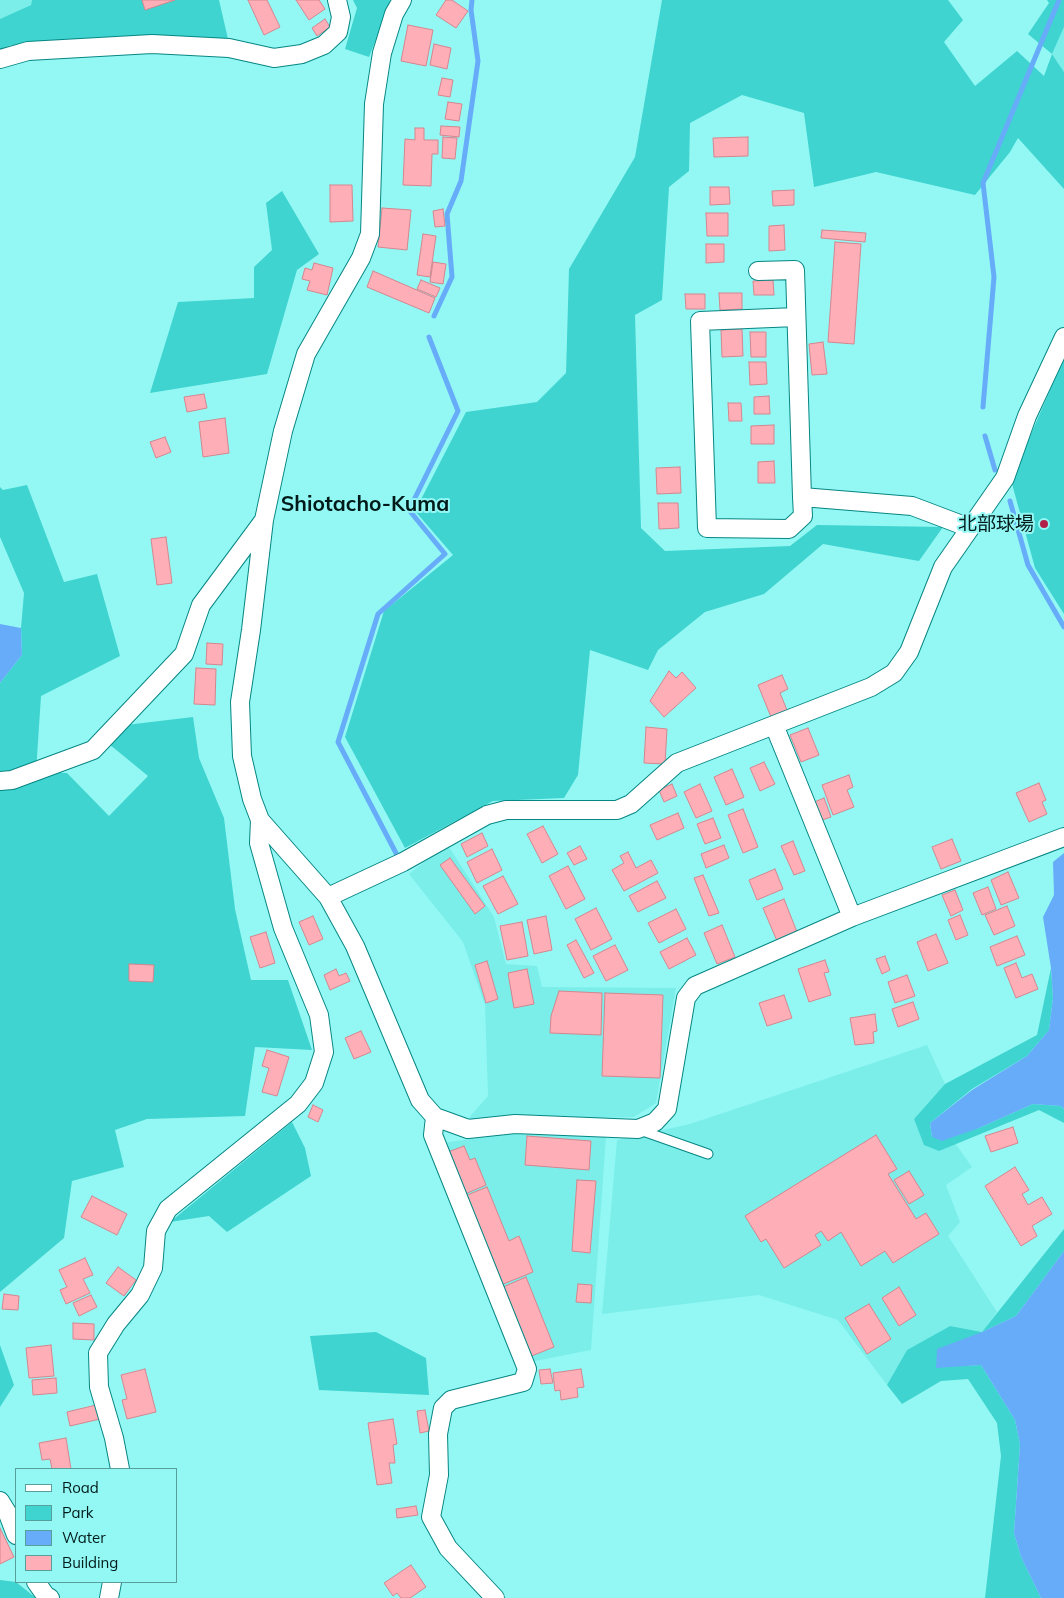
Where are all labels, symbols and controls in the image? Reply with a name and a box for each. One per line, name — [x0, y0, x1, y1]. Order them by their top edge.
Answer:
district label: Shiotacho-Kuma — [281, 492, 449, 518]
place label: 北部球場 — [958, 513, 1034, 535]
marker: 北部球場 — [1038, 518, 1050, 530]
legend — [15, 1468, 178, 1583]
text: Road — [62, 1478, 99, 1497]
text: Park — [62, 1503, 94, 1522]
text: Water — [62, 1528, 106, 1547]
text: Building — [62, 1553, 118, 1572]

